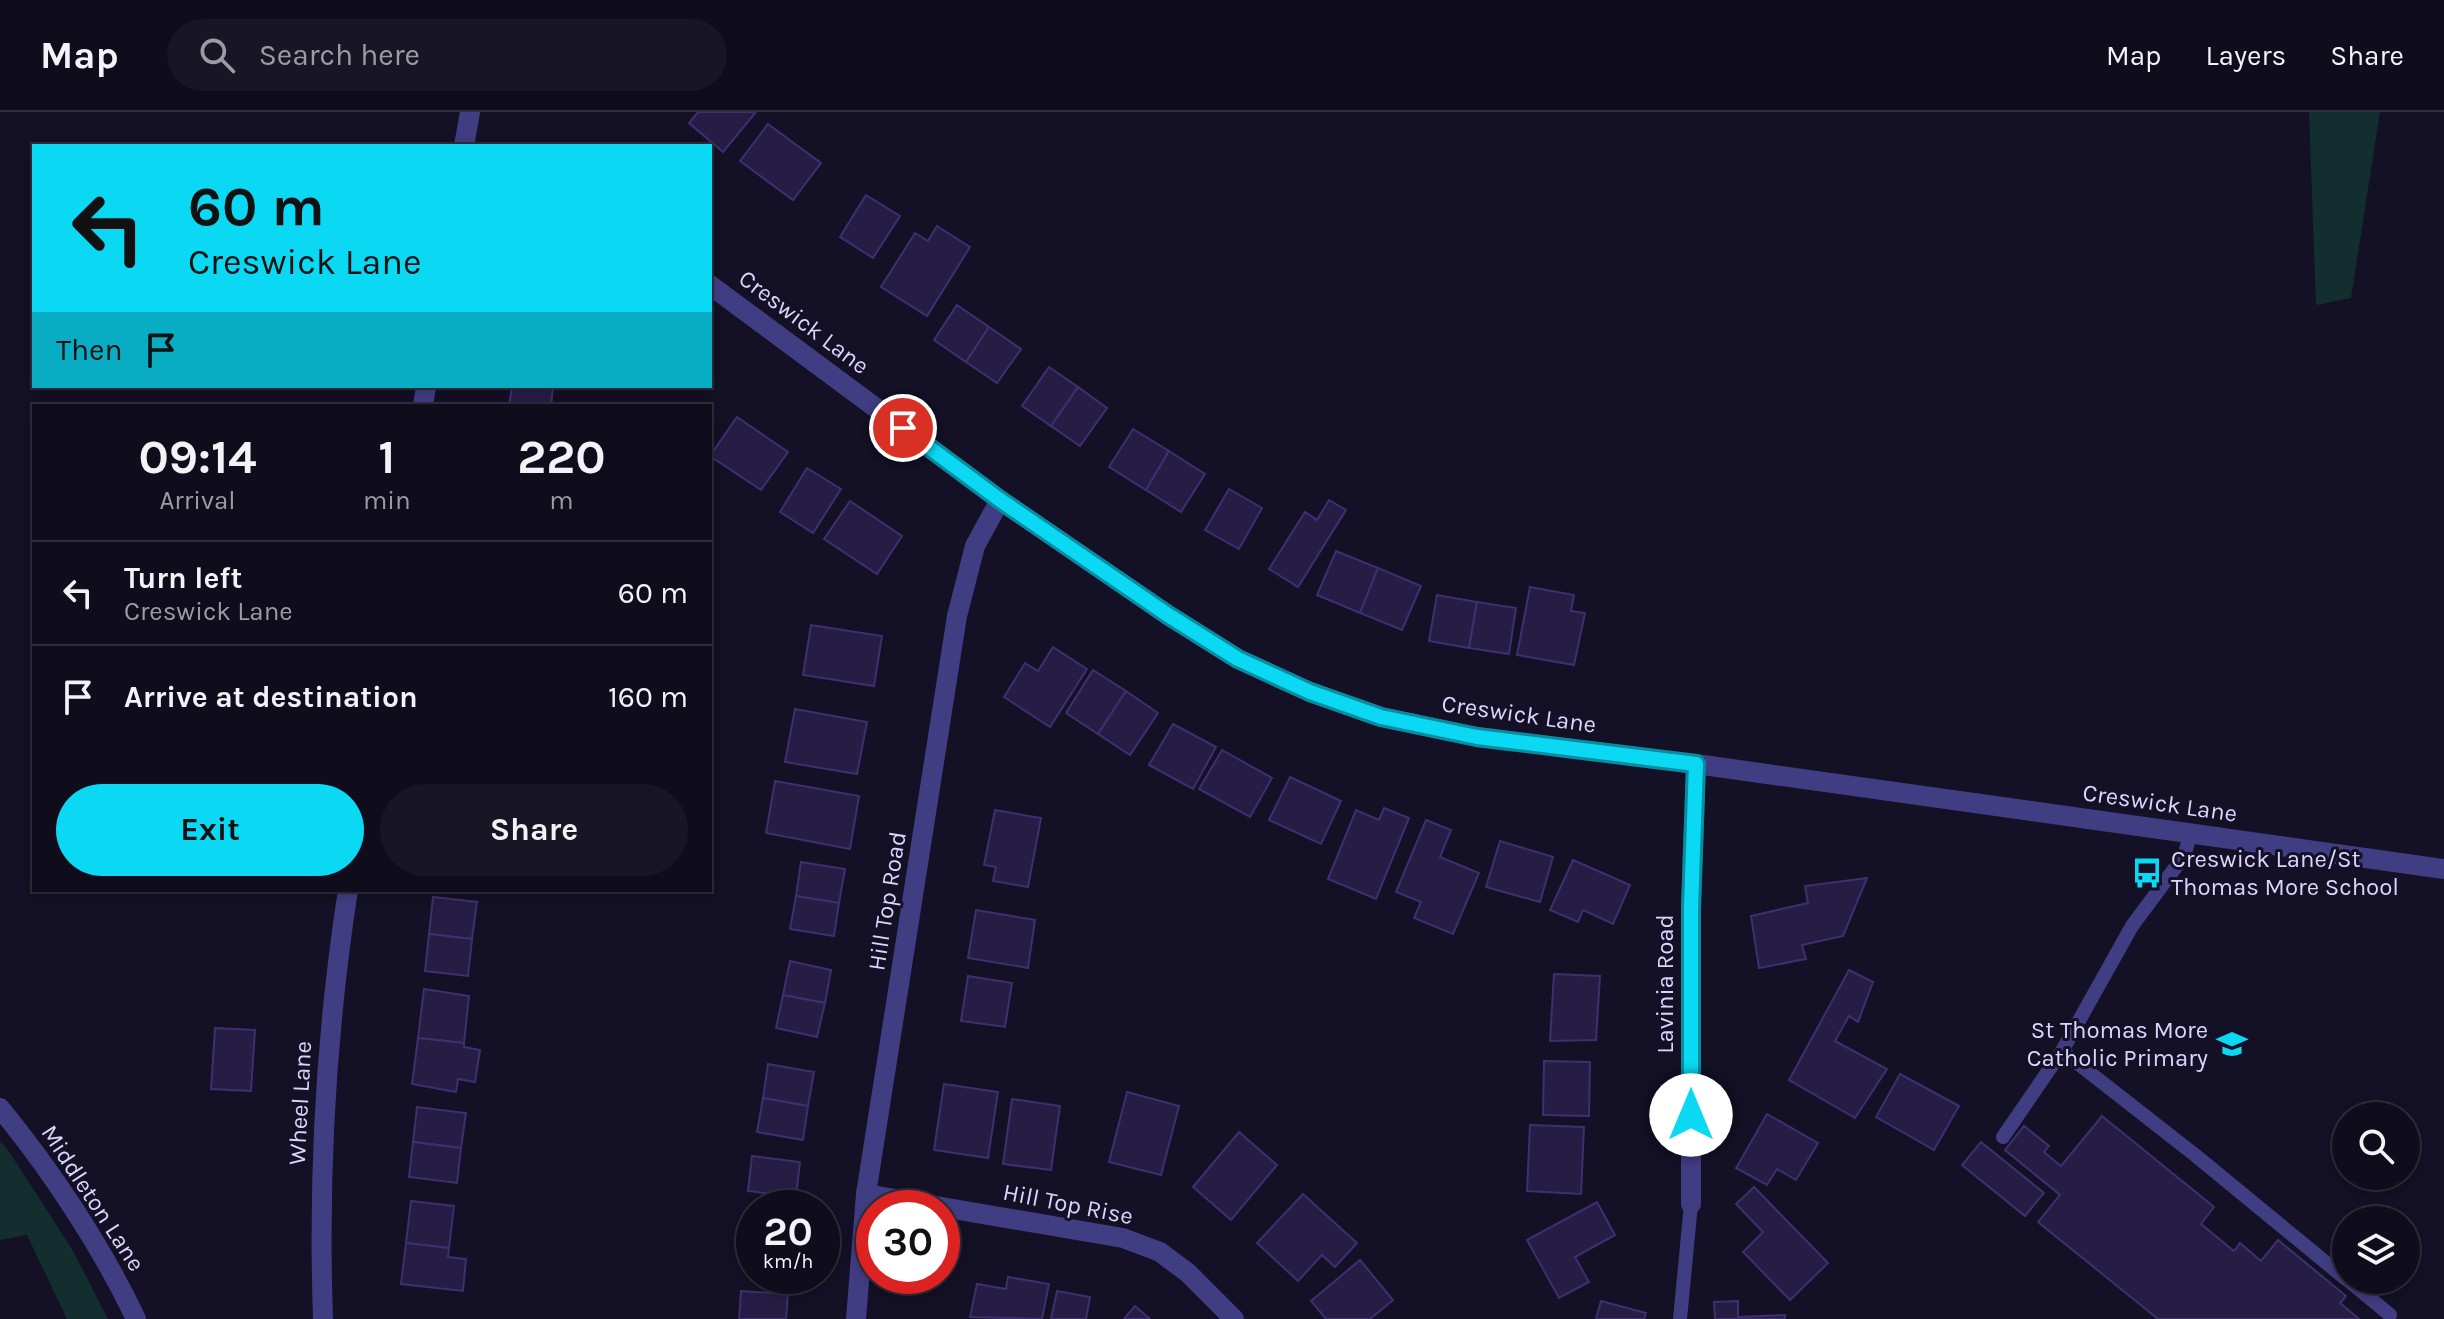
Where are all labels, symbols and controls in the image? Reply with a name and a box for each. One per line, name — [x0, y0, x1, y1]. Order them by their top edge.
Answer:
search box — [167, 19, 727, 91]
text: Map — [40, 33, 119, 78]
icon: search — [195, 33, 239, 77]
text: Search here — [259, 37, 420, 73]
text: Map — [2106, 39, 2161, 72]
text: Layers — [2205, 39, 2286, 72]
text: Share — [2330, 39, 2404, 72]
text: 60 m — [188, 174, 325, 239]
icon: left — [56, 176, 160, 280]
text: Creswick Lane — [188, 241, 422, 283]
street label: Creswick Lane — [733, 264, 875, 380]
icon: arrive — [139, 328, 183, 372]
text: Then — [56, 332, 123, 368]
pin — [869, 394, 937, 462]
icon: arrive — [881, 406, 925, 450]
text: 09:14 — [138, 429, 257, 485]
text: 1 — [378, 429, 395, 485]
text: 220 — [517, 429, 606, 485]
text: Arrival — [159, 485, 236, 516]
text: min — [363, 485, 411, 516]
text: m — [549, 485, 574, 516]
text: Turn left — [124, 560, 242, 596]
icon: left — [56, 571, 100, 615]
text: 60 m — [618, 575, 688, 611]
text: Creswick Lane — [124, 596, 293, 627]
icon: arrive — [56, 675, 100, 719]
text: Arrive at destination — [124, 679, 418, 715]
text: 160 m — [608, 679, 688, 715]
street label: Creswick Lane — [1440, 689, 1598, 739]
street label: Creswick Lane — [2081, 778, 2239, 828]
button: Exit — [56, 784, 364, 876]
button: Share — [380, 784, 688, 876]
street label: Hill Top Road — [862, 829, 912, 973]
place label: Creswick Lane/St Thomas More School — [2171, 845, 2399, 901]
bus stop icon: Creswick Lane/St Thomas More School — [2130, 856, 2164, 890]
street label: Lavinia Road — [1651, 914, 1679, 1054]
place label: St Thomas More Catholic Primary — [2027, 1016, 2208, 1072]
school or university icon: St Thomas More Catholic Primary — [2215, 1027, 2249, 1061]
street label: Wheel Lane — [283, 1040, 317, 1166]
position arrow — [1649, 1073, 1733, 1157]
map controls — [2332, 1102, 2420, 1294]
button: search — [2332, 1102, 2420, 1190]
street label: Middleton Lane — [35, 1120, 151, 1276]
street label: Hill Top Rise — [1000, 1178, 1136, 1230]
speed limit sign: 30 — [856, 1190, 960, 1294]
button: layers — [2332, 1206, 2420, 1294]
text: 20 — [763, 1208, 813, 1255]
text: km/h — [763, 1250, 813, 1273]

